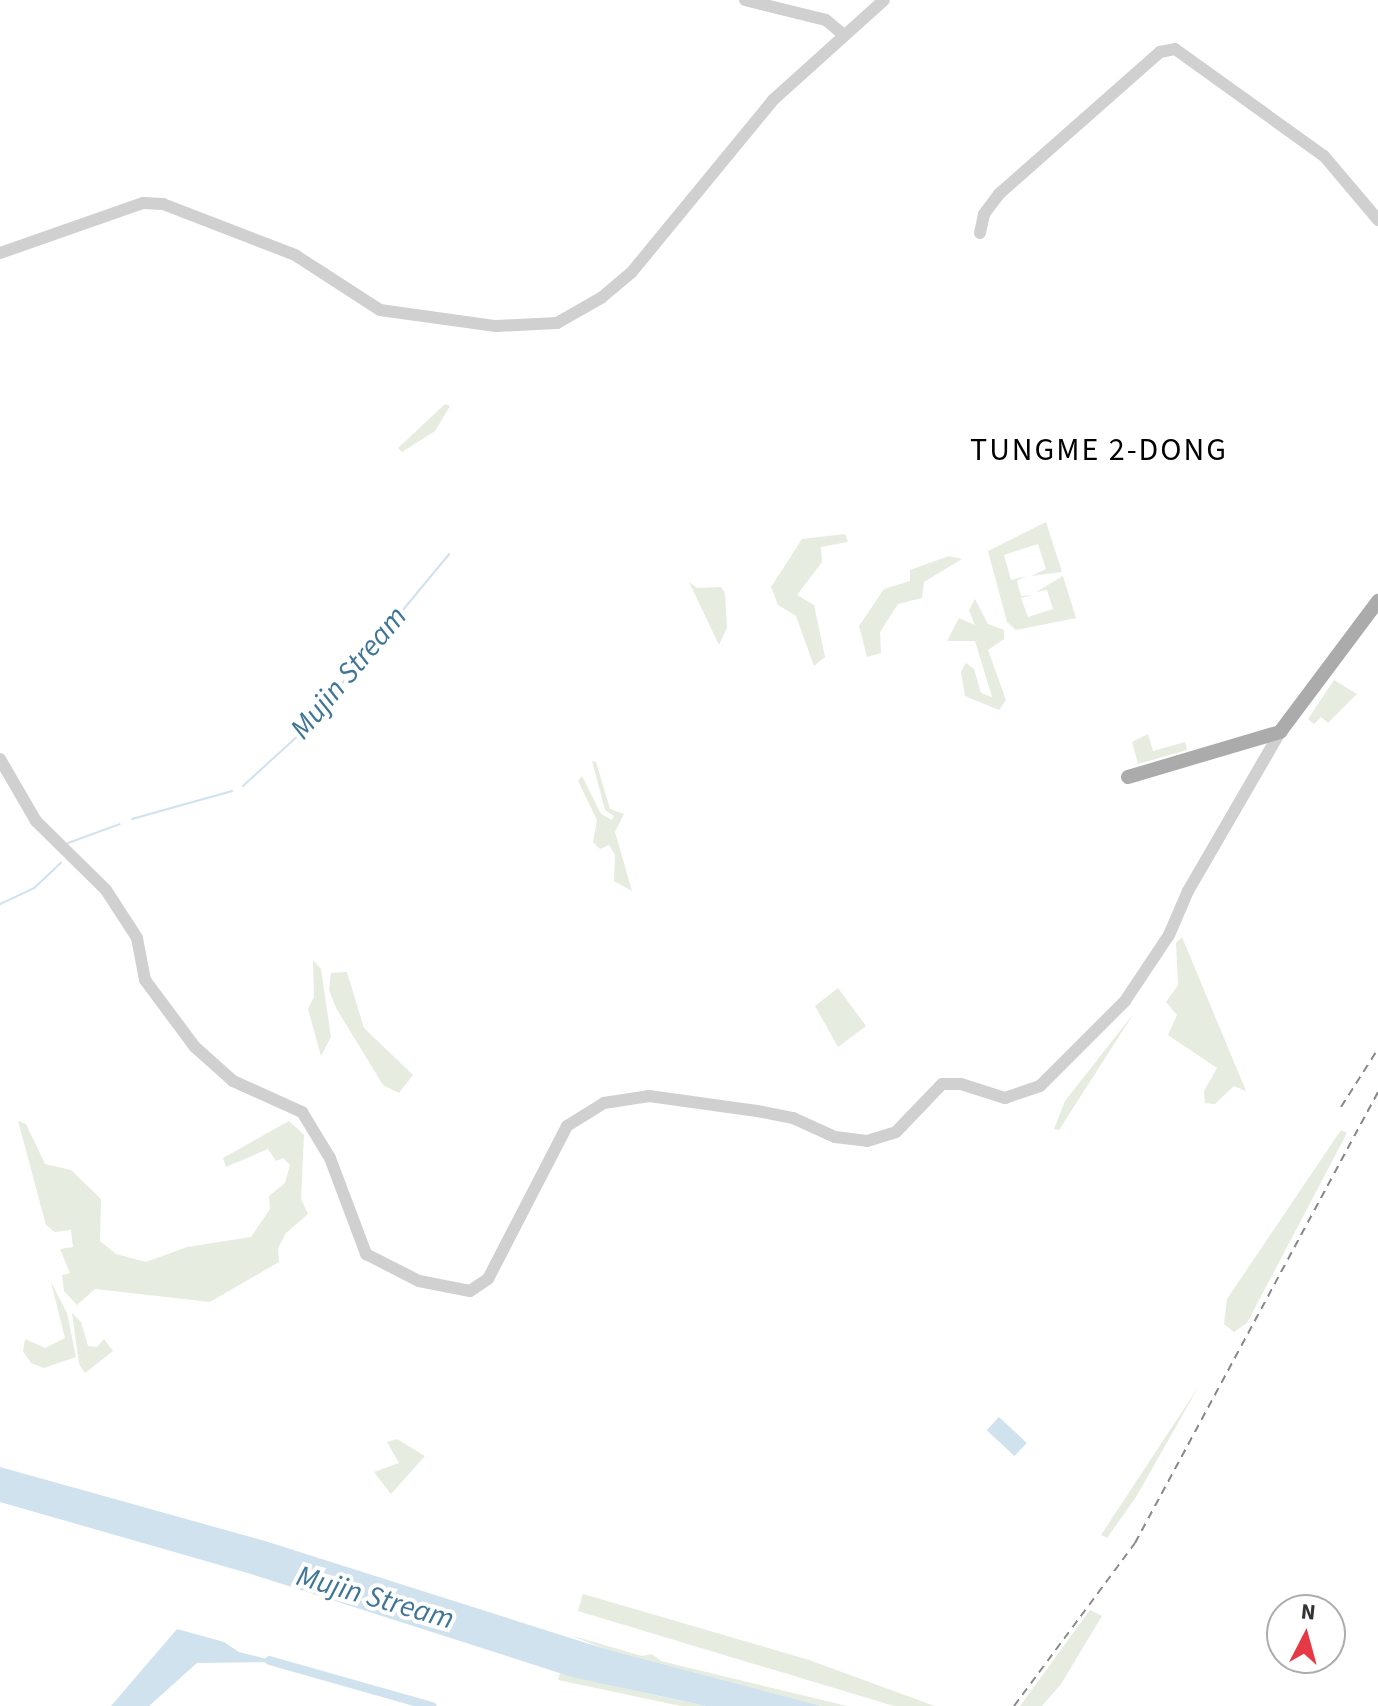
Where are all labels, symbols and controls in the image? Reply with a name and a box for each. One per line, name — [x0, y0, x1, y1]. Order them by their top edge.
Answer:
district label: TUNGME 2-DONG — [970, 431, 1228, 469]
water label: Mujin Stream — [283, 599, 415, 747]
water label: Mujin Stream — [292, 1558, 458, 1638]
north arrow — [1266, 1594, 1346, 1674]
text: N — [1299, 1595, 1317, 1629]

